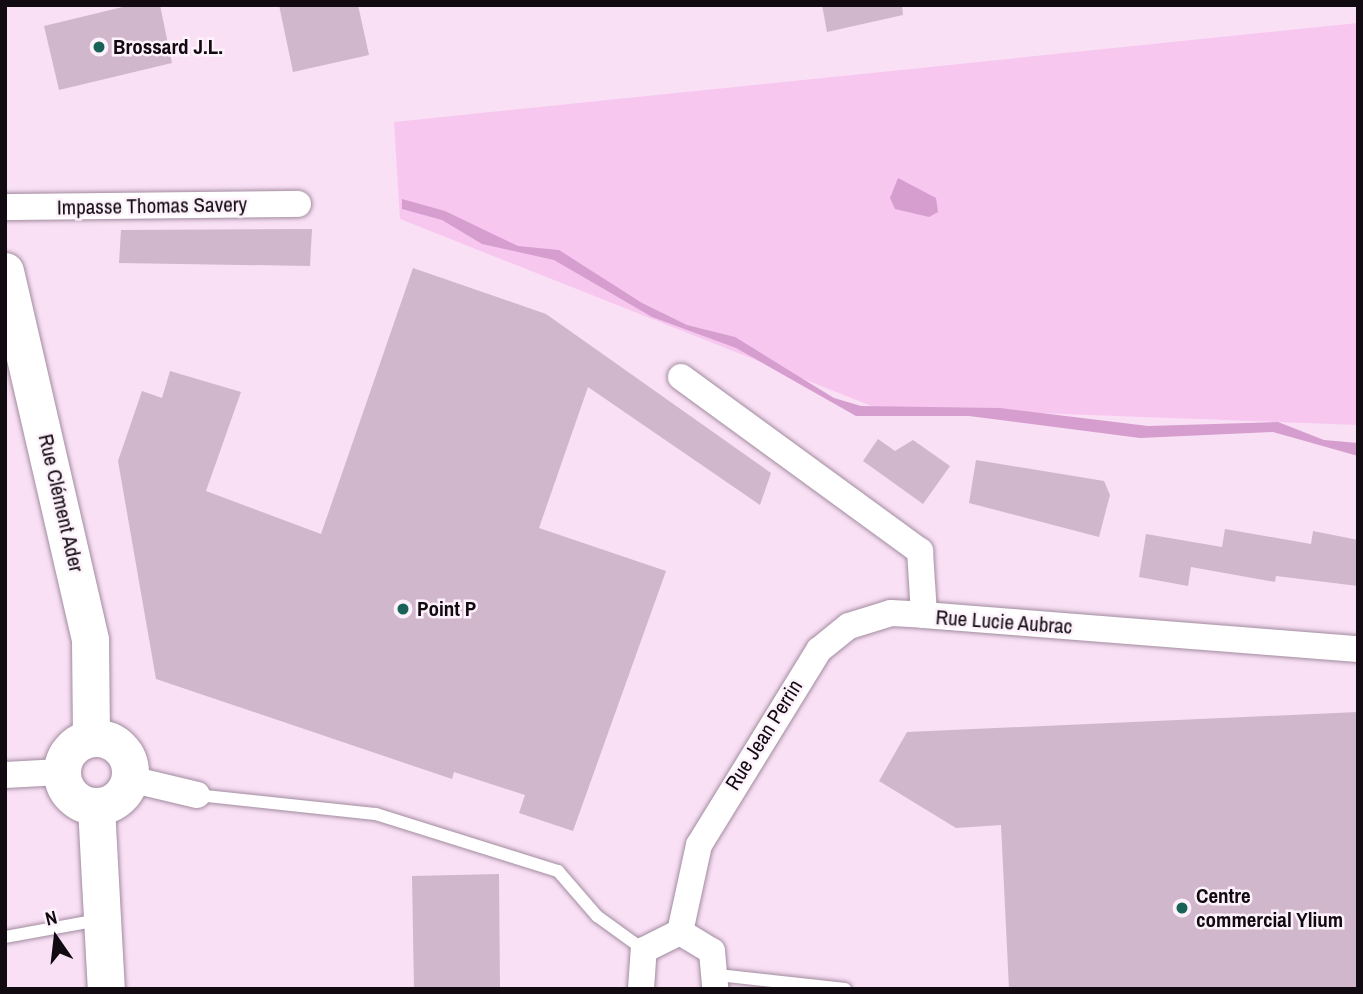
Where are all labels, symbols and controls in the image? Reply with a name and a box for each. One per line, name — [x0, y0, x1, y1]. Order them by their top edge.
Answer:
place label: Brossard J.L. — [113, 34, 223, 60]
marker: Brossard J.L. — [91, 39, 107, 55]
street label: Impasse Thomas Savery — [57, 192, 247, 220]
street label: Rue Clément Ader — [33, 431, 89, 575]
place label: Point P — [417, 596, 476, 622]
marker: Point P — [395, 601, 411, 617]
street label: Rue Lucie Aubrac — [934, 605, 1074, 639]
street label: Rue Jean Perrin — [720, 675, 808, 795]
place label: Centre commercial Ylium — [1196, 883, 1343, 933]
marker: Centre commercial Ylium — [1174, 900, 1190, 916]
north arrow — [21, 903, 91, 973]
text: N — [42, 904, 60, 932]

